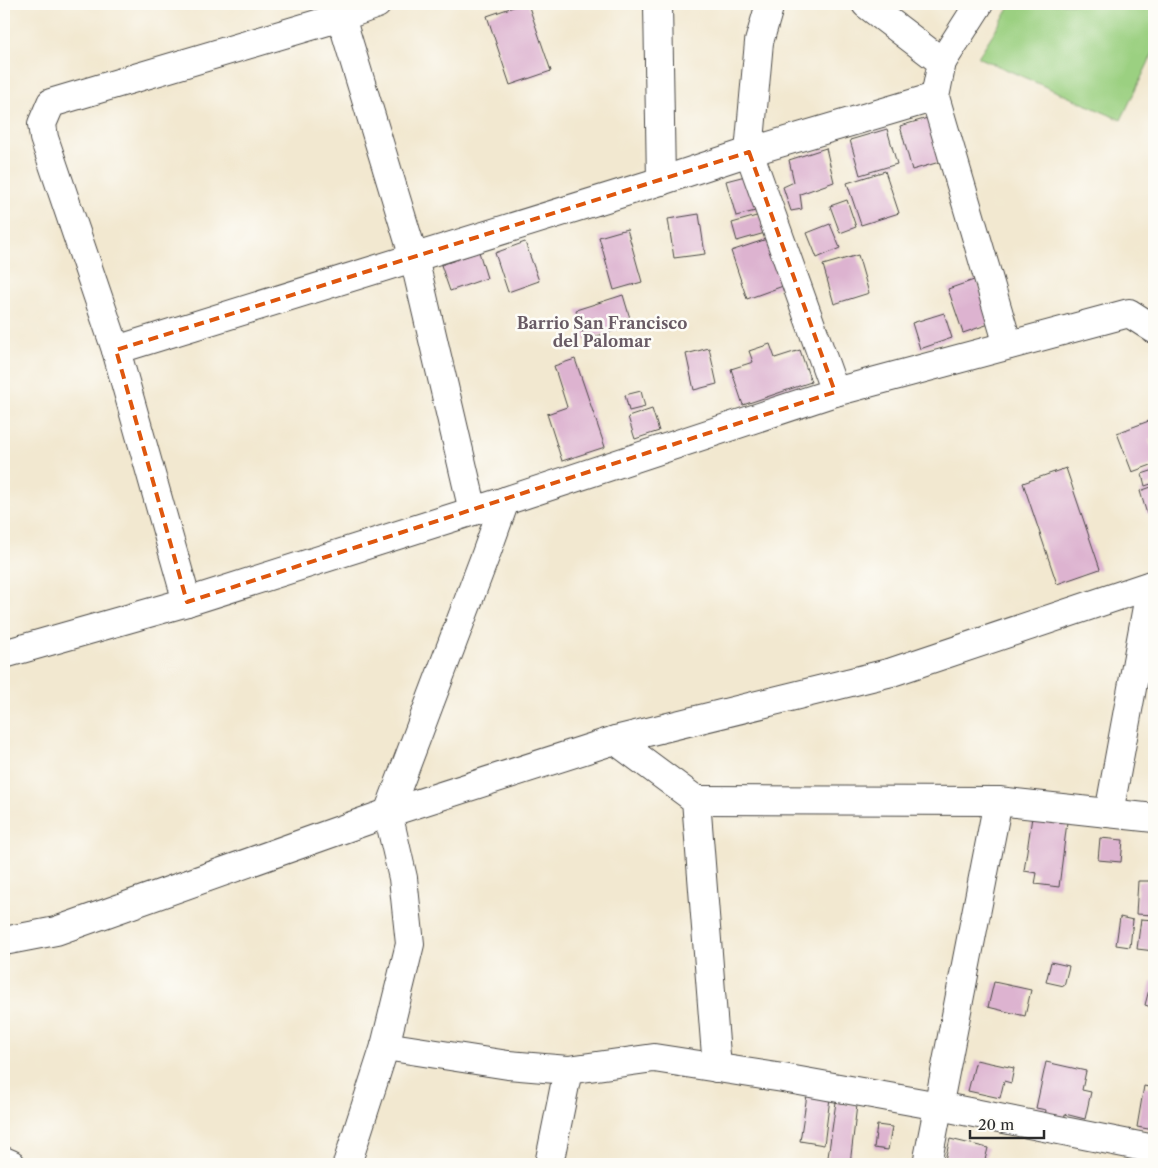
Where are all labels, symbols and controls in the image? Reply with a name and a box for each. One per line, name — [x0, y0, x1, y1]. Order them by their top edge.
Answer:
district label: Barrio San Francisco del Palomar — [517, 313, 687, 351]
scale bar — [970, 1108, 1044, 1140]
text: 20 m — [978, 1115, 1014, 1134]

